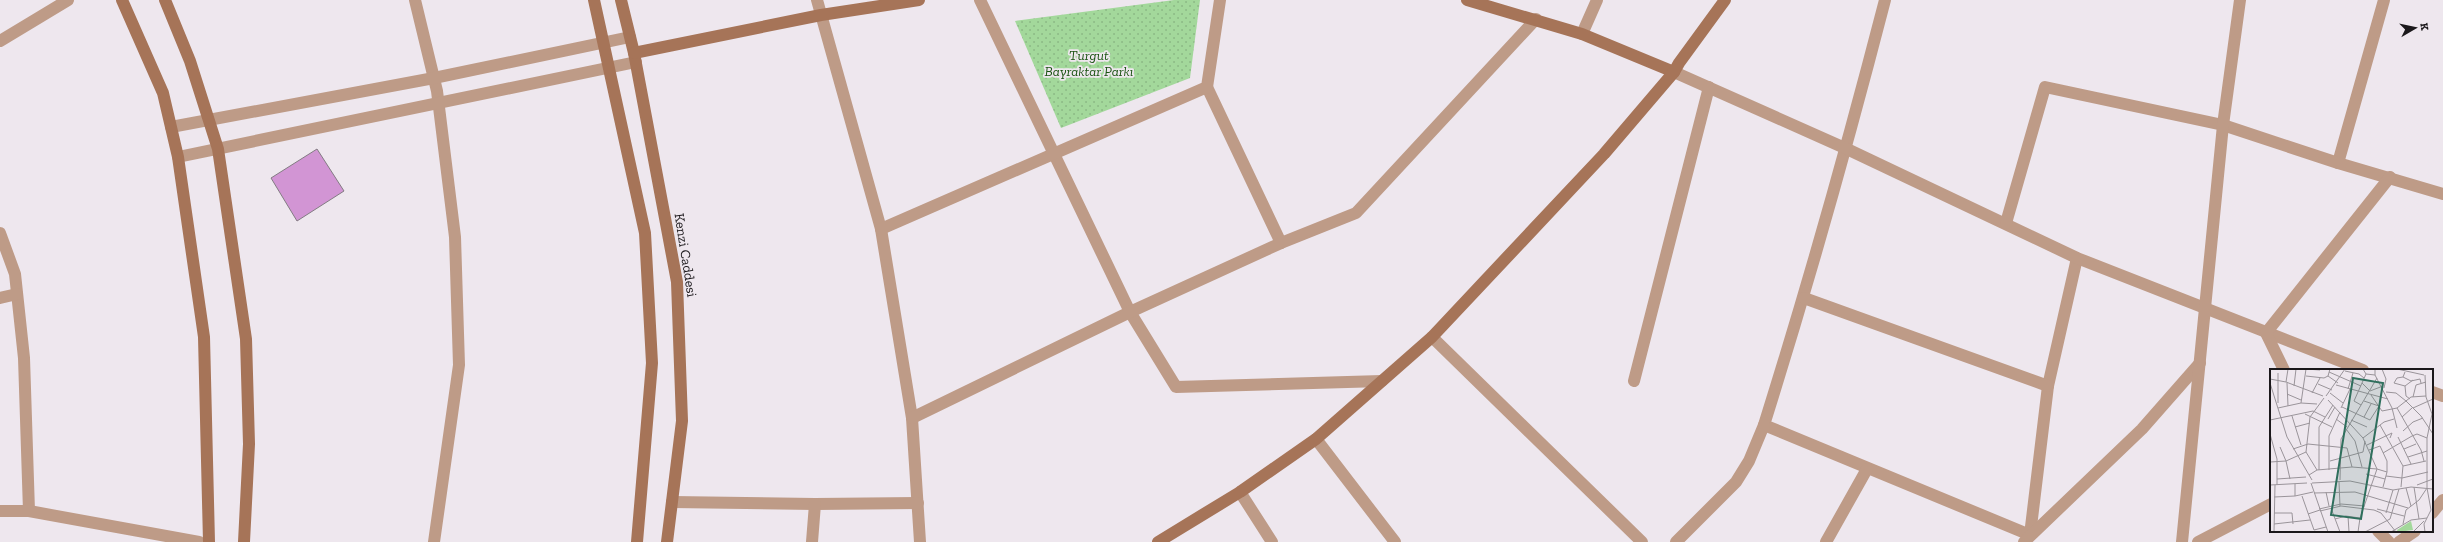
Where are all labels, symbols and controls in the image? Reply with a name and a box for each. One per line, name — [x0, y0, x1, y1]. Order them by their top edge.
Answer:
north arrow — [2395, 8, 2435, 48]
text: K — [2417, 22, 2431, 32]
park label: Turgut Bayraktar Parkı — [1045, 47, 1133, 80]
street label: Kenzi Caddesi — [670, 212, 701, 298]
inset map — [2270, 369, 2433, 532]

